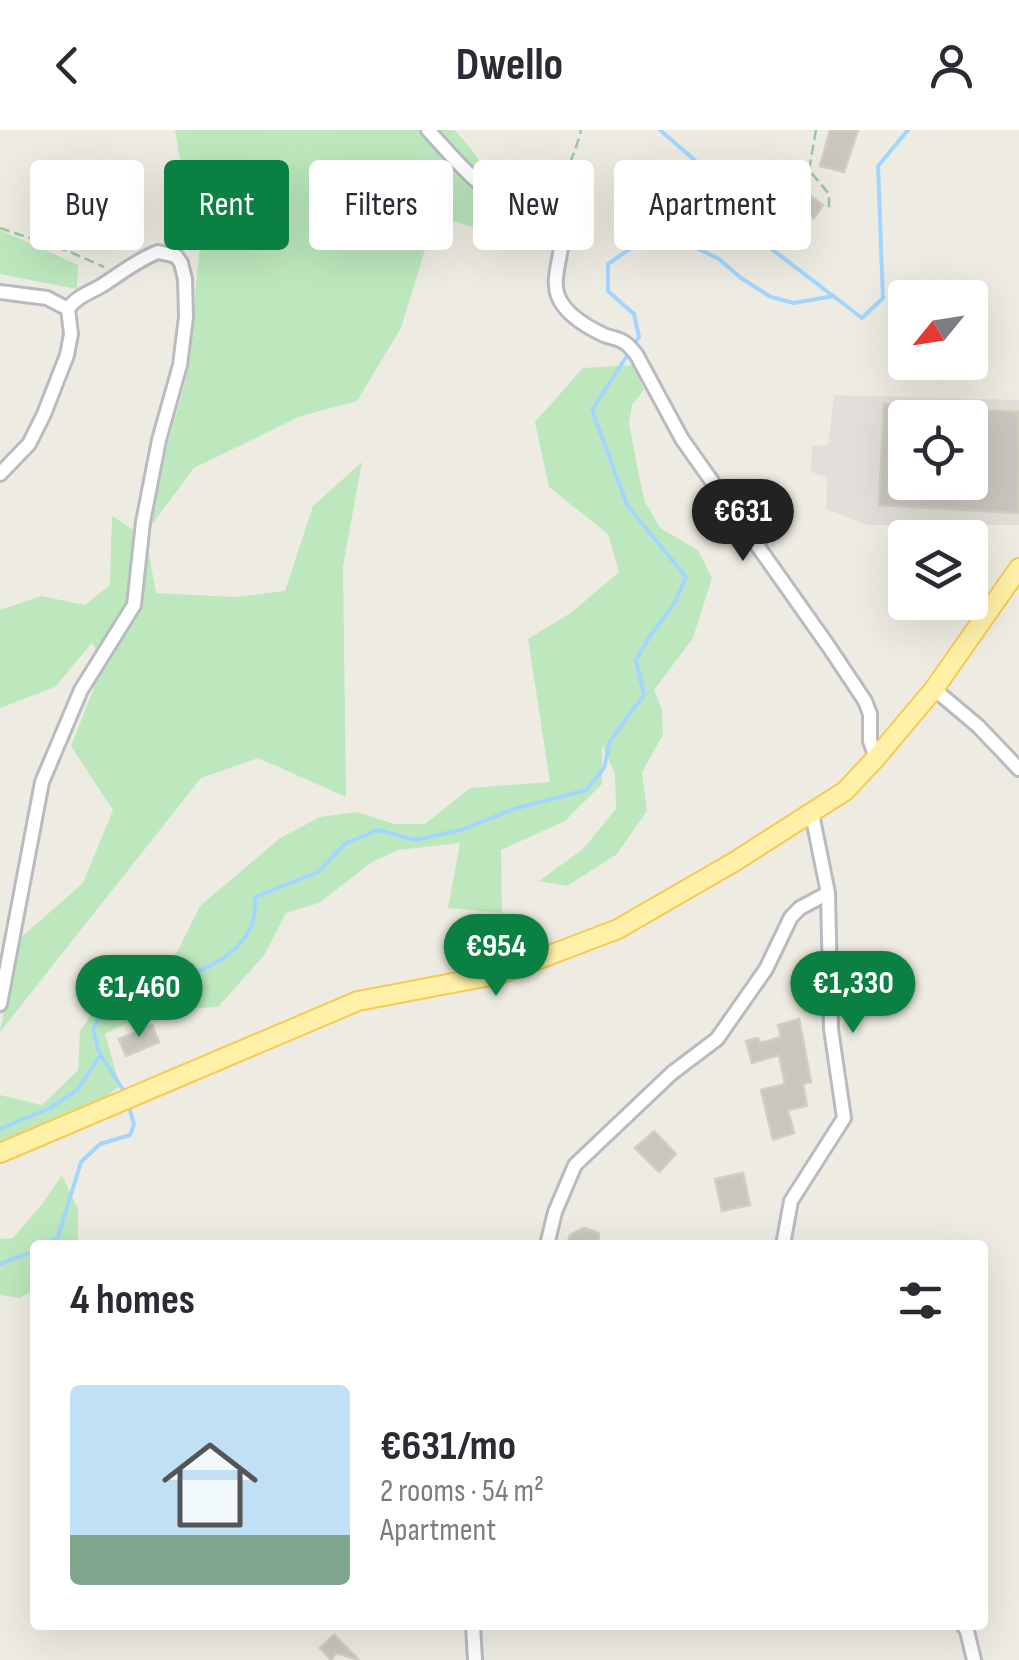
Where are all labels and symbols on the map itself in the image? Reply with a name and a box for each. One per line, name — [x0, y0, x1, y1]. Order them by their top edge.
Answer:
north arrow — [888, 280, 988, 380]
pin: €631 — [684, 479, 802, 564]
pin: €954 — [437, 914, 555, 999]
pin: €1,330 — [772, 951, 934, 1036]
pin: €1,460 — [58, 955, 220, 1040]

